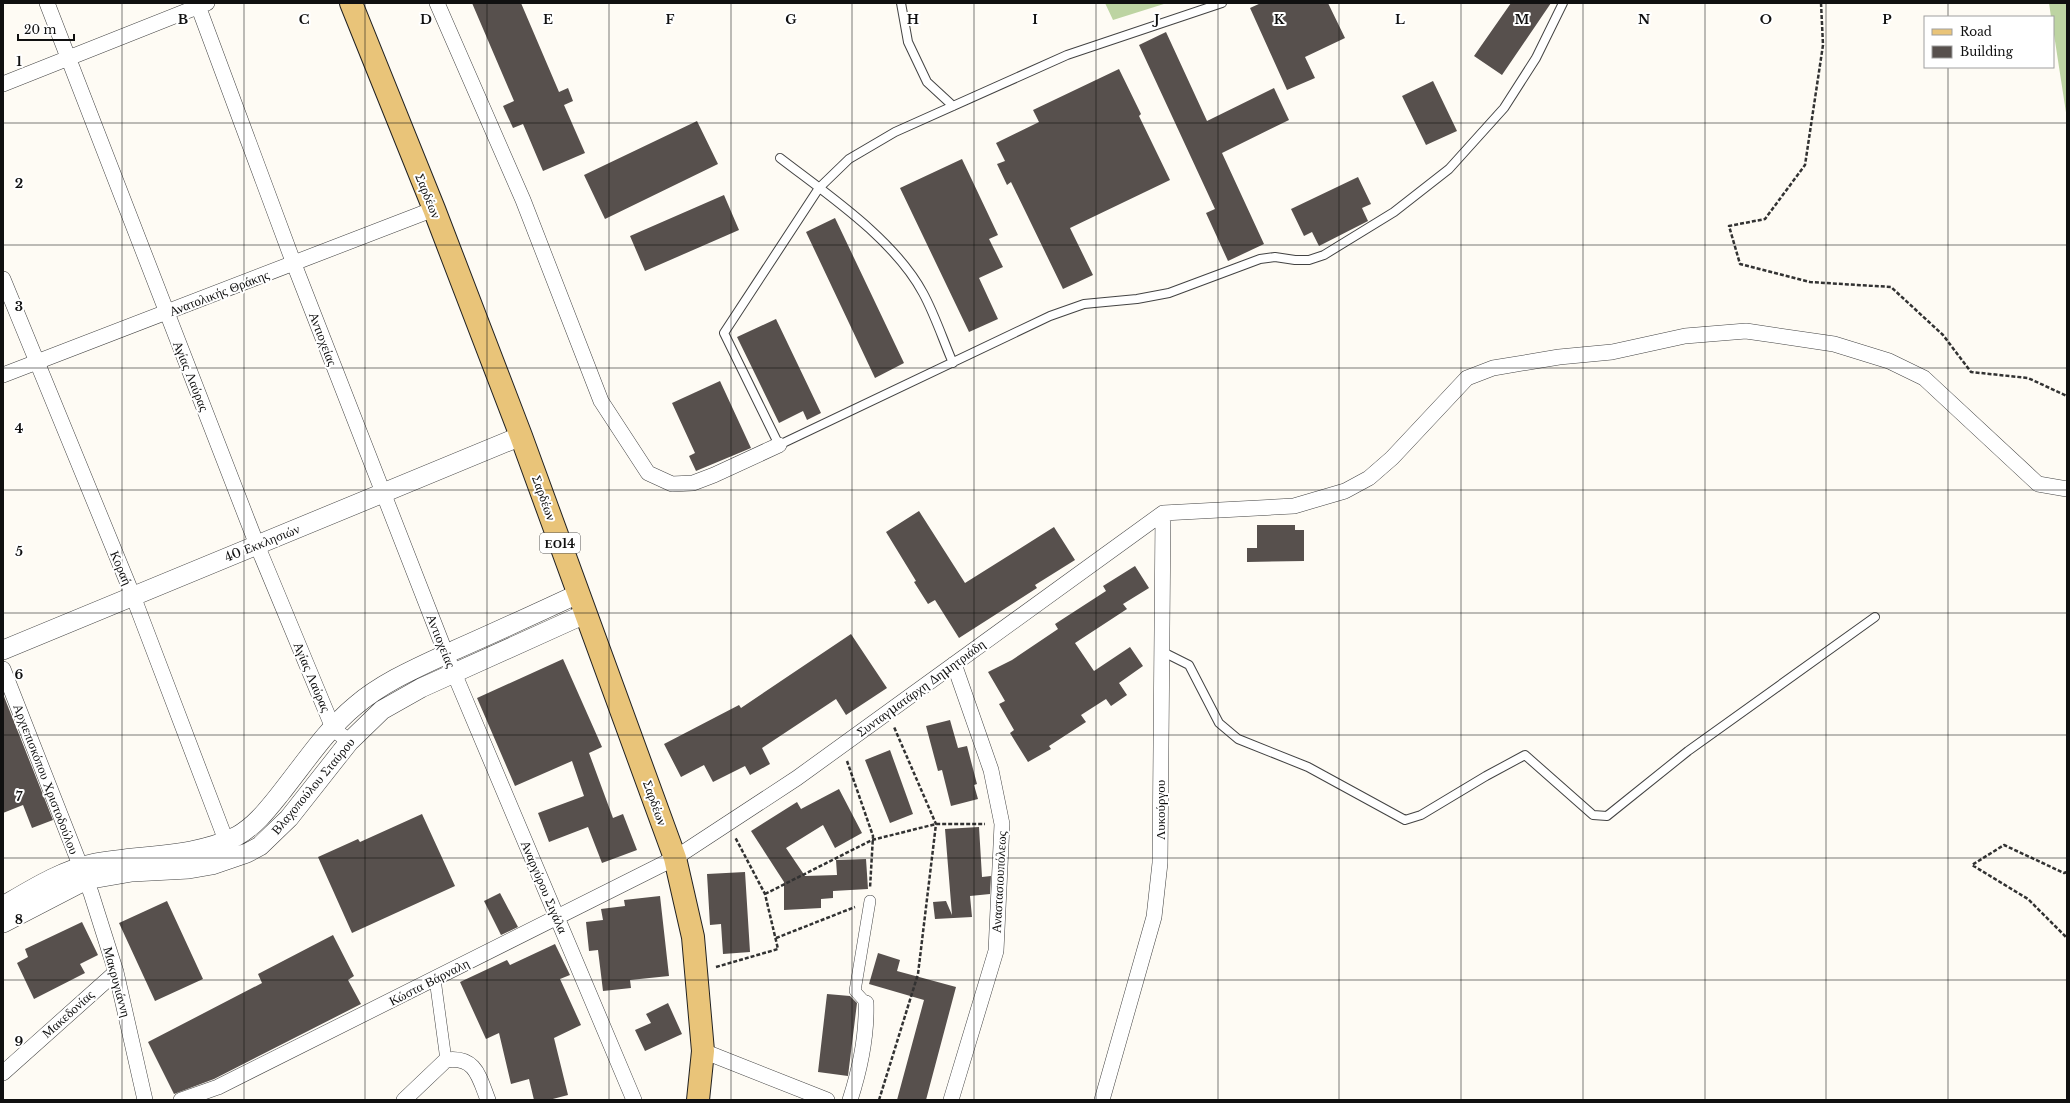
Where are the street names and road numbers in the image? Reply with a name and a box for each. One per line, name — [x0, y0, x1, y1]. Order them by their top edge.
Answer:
street label: Σαρδέων — [411, 171, 445, 221]
street label: Ανατολικής Θράκης — [167, 266, 272, 320]
street label: Αντιοχείας — [305, 310, 341, 369]
street label: Αγίας Λαύρας — [169, 338, 213, 415]
street label: Σαρδέων — [528, 473, 560, 523]
street label: 40 Εκκλησιών — [222, 520, 302, 566]
road number: ΕΟ14 — [540, 533, 580, 553]
street label: Κοραή — [106, 548, 136, 588]
street label: Αντιοχείας — [423, 612, 460, 671]
street label: Συνταγματάρχη Δημητριάδη — [853, 635, 989, 740]
street label: Αγίας Λαύρας — [290, 639, 335, 715]
street label: Αρχιεπισκόπου Χριστοδούλου — [9, 701, 83, 857]
street label: Βλαχοπούλου Σταύρου — [267, 734, 359, 838]
street label: Σαρδέων — [639, 778, 671, 828]
street label: Λυκούργου — [1152, 780, 1169, 840]
street label: Αναστασιουπόλεως — [988, 830, 1010, 933]
street label: Αναργύρου Σιγάλα — [517, 838, 571, 936]
street label: Μακρυγιάννη — [99, 945, 135, 1019]
street label: Κώστα Βάρναλη — [386, 954, 472, 1010]
street label: Μακεδονίας — [38, 986, 98, 1042]

